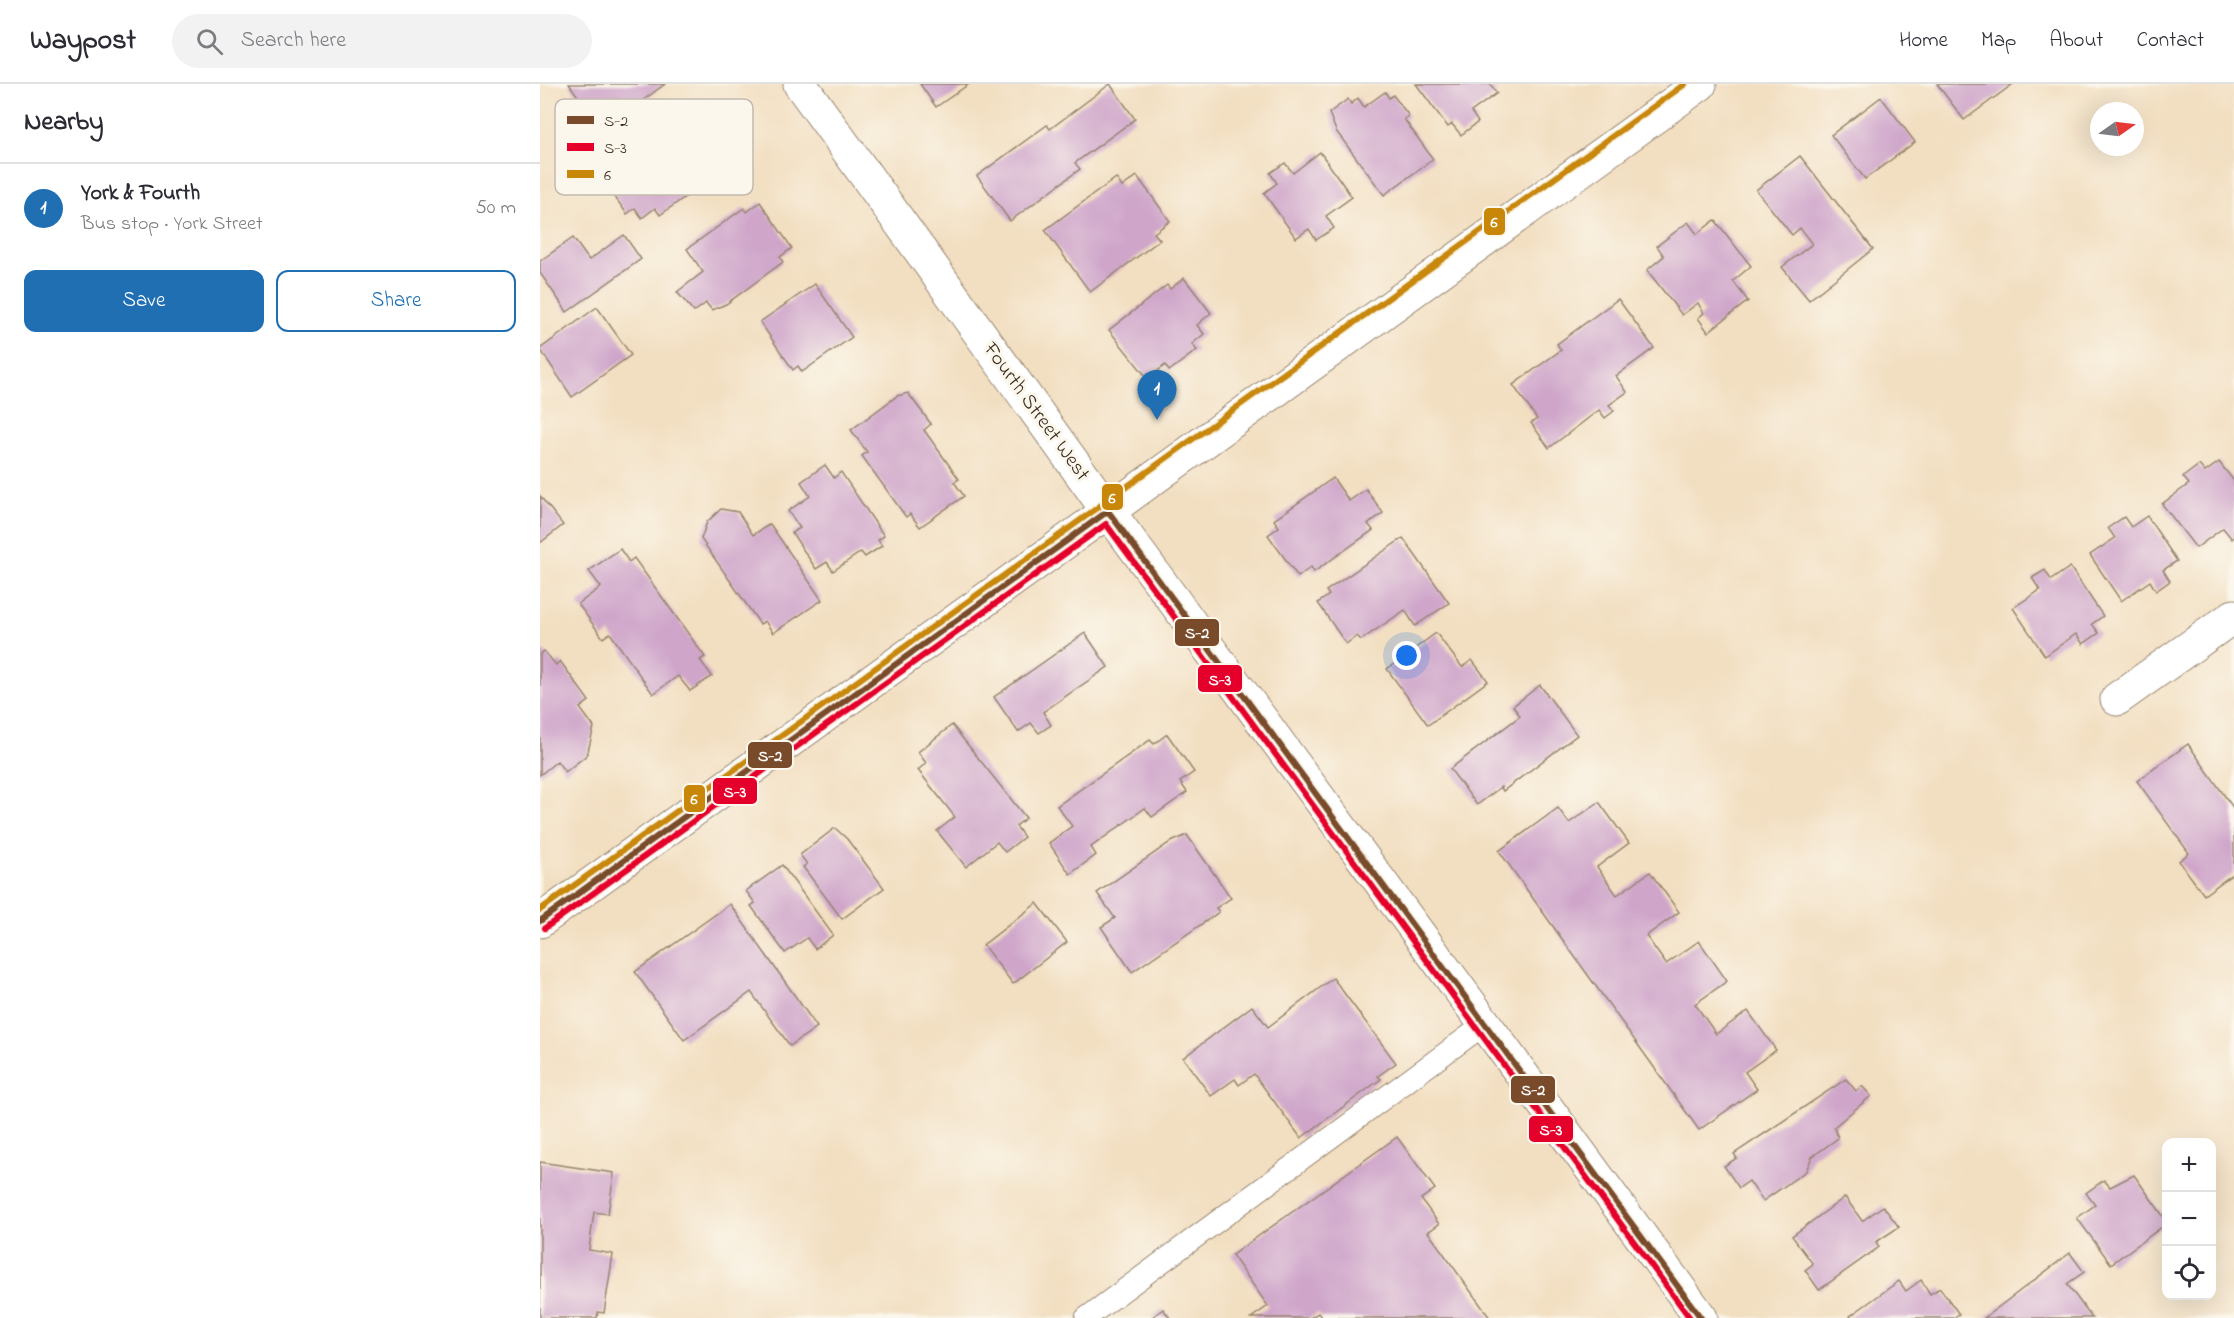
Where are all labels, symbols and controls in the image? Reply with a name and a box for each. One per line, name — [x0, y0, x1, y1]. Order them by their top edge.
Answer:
search box — [172, 14, 592, 68]
text: Waypost — [30, 21, 136, 62]
icon: search — [193, 25, 226, 58]
text: Search here — [241, 25, 346, 57]
text: Home — [1899, 26, 1948, 56]
text: Map — [1981, 26, 2016, 56]
text: About — [2049, 26, 2103, 56]
text: Contact — [2136, 26, 2204, 56]
legend — [555, 99, 753, 195]
north arrow — [2090, 102, 2144, 156]
text: Nearby — [24, 104, 103, 142]
text: S-2 — [604, 110, 628, 134]
text: S-3 — [604, 137, 627, 161]
text: 6 — [604, 164, 611, 188]
text: York & Fourth — [81, 178, 200, 210]
text: 1 — [40, 194, 47, 223]
text: 50 m — [475, 194, 516, 223]
line badge: 6 — [1483, 207, 1506, 236]
text: Bus stop · York Street — [81, 210, 263, 239]
text: 6 — [1489, 211, 1498, 235]
button: Save — [24, 270, 264, 332]
button: Share — [276, 270, 516, 332]
street label: Fourth Street West — [975, 336, 1097, 488]
pin: 1 — [1138, 370, 1176, 420]
line badge: 6 — [1101, 483, 1124, 511]
text: 6 — [1107, 487, 1116, 511]
line badge: S-2 — [1174, 618, 1220, 647]
text: S-2 — [1185, 622, 1209, 646]
your location — [1392, 641, 1421, 670]
line badge: S-3 — [1197, 664, 1243, 693]
text: S-3 — [1209, 669, 1232, 693]
line badge: S-2 — [747, 741, 793, 769]
text: S-2 — [758, 745, 782, 769]
line badge: S-3 — [712, 777, 758, 805]
text: S-3 — [724, 781, 747, 805]
line badge: 6 — [683, 784, 706, 813]
text: 6 — [689, 788, 698, 812]
line badge: S-2 — [1510, 1075, 1556, 1104]
text: S-2 — [1521, 1079, 1545, 1103]
line badge: S-3 — [1528, 1115, 1574, 1143]
text: S-3 — [1540, 1119, 1563, 1143]
map controls — [2162, 1138, 2216, 1300]
button: + — [2162, 1138, 2216, 1192]
button: − — [2162, 1192, 2216, 1246]
button: locate — [2162, 1246, 2216, 1300]

